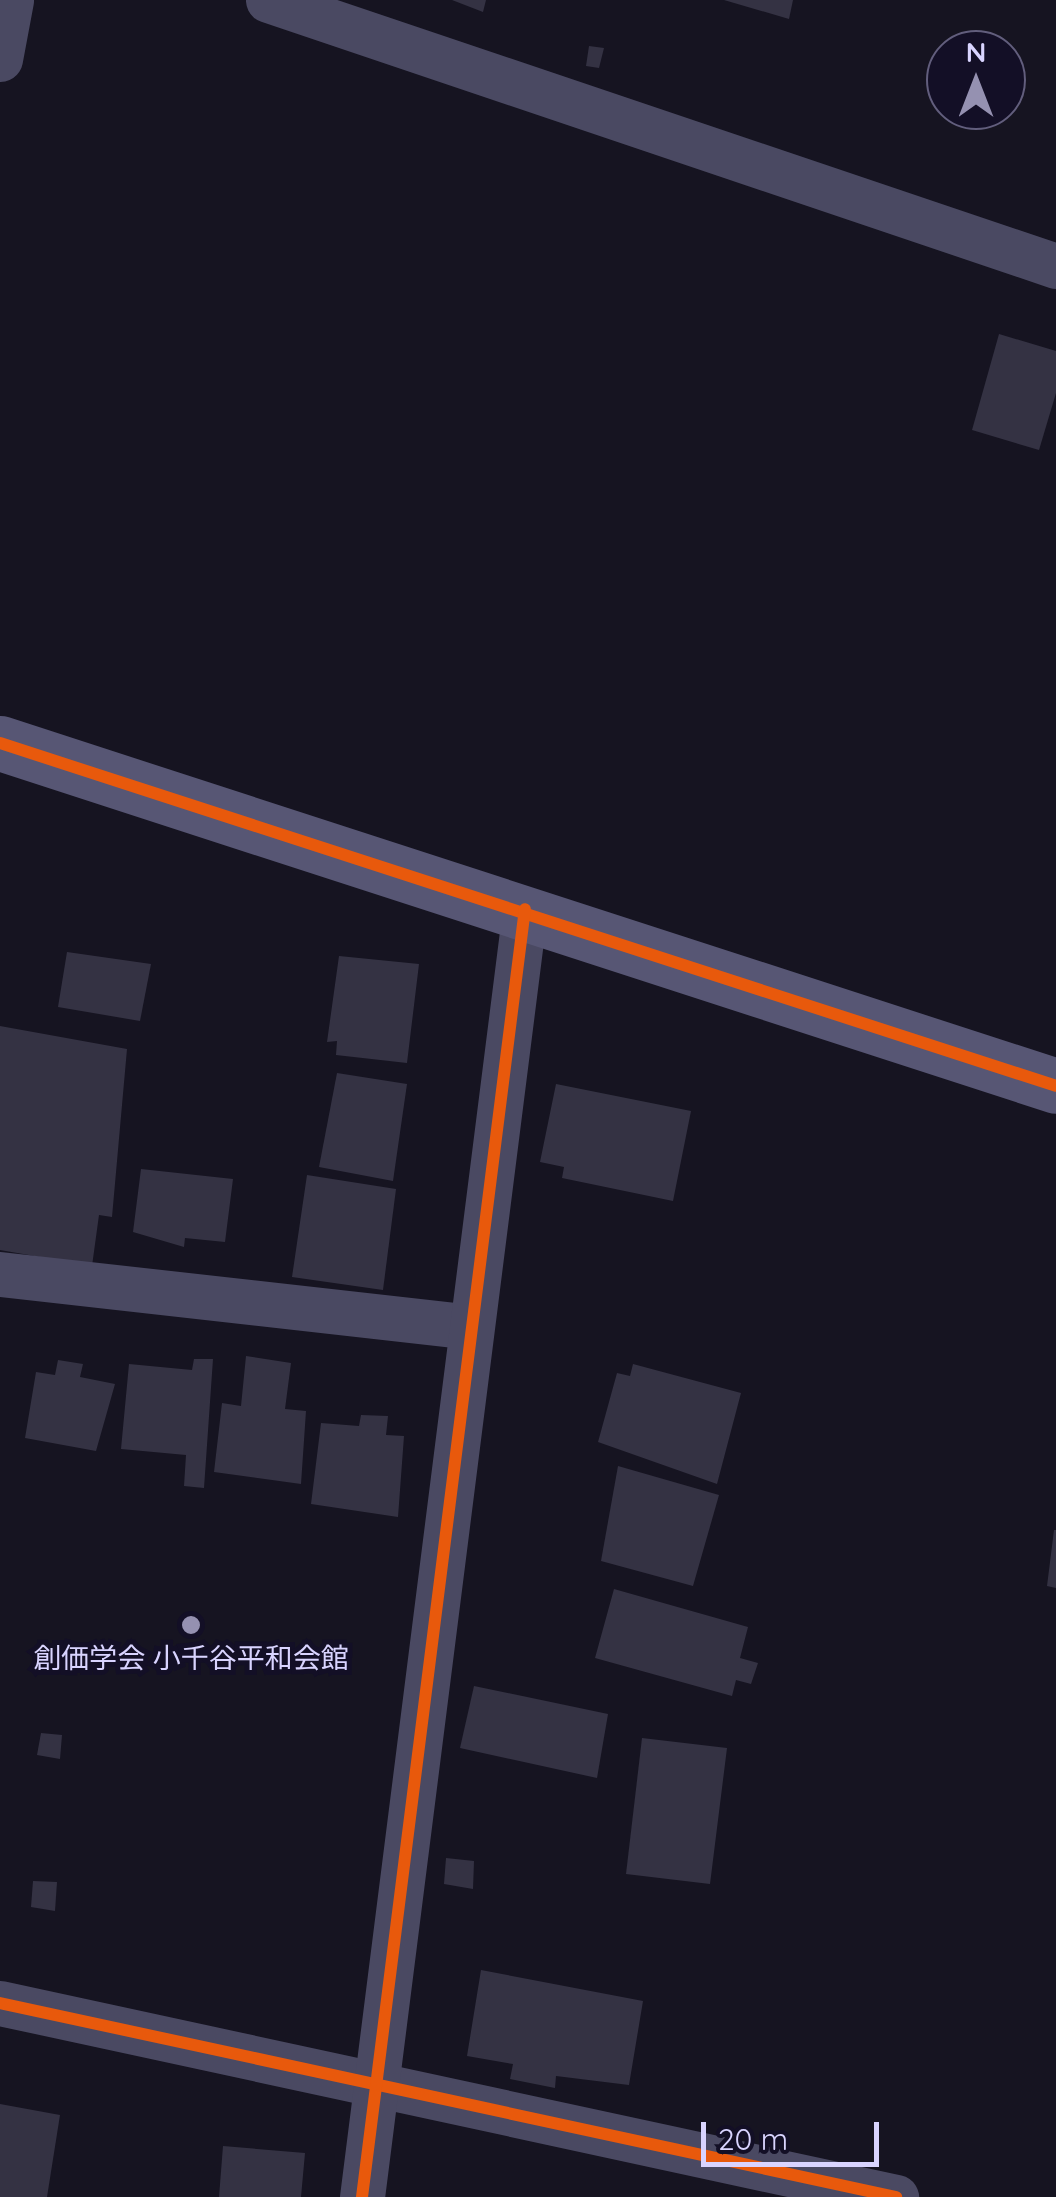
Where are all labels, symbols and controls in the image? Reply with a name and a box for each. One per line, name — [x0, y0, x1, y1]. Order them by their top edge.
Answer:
north arrow — [926, 30, 1026, 130]
text: N — [966, 34, 986, 69]
marker: 創価学会 小千谷平和会館 — [180, 1614, 202, 1636]
place label: 創価学会 小千谷平和会館 — [33, 1641, 349, 1675]
scale bar — [706, 2102, 884, 2164]
text: 20 m — [718, 2120, 788, 2158]

